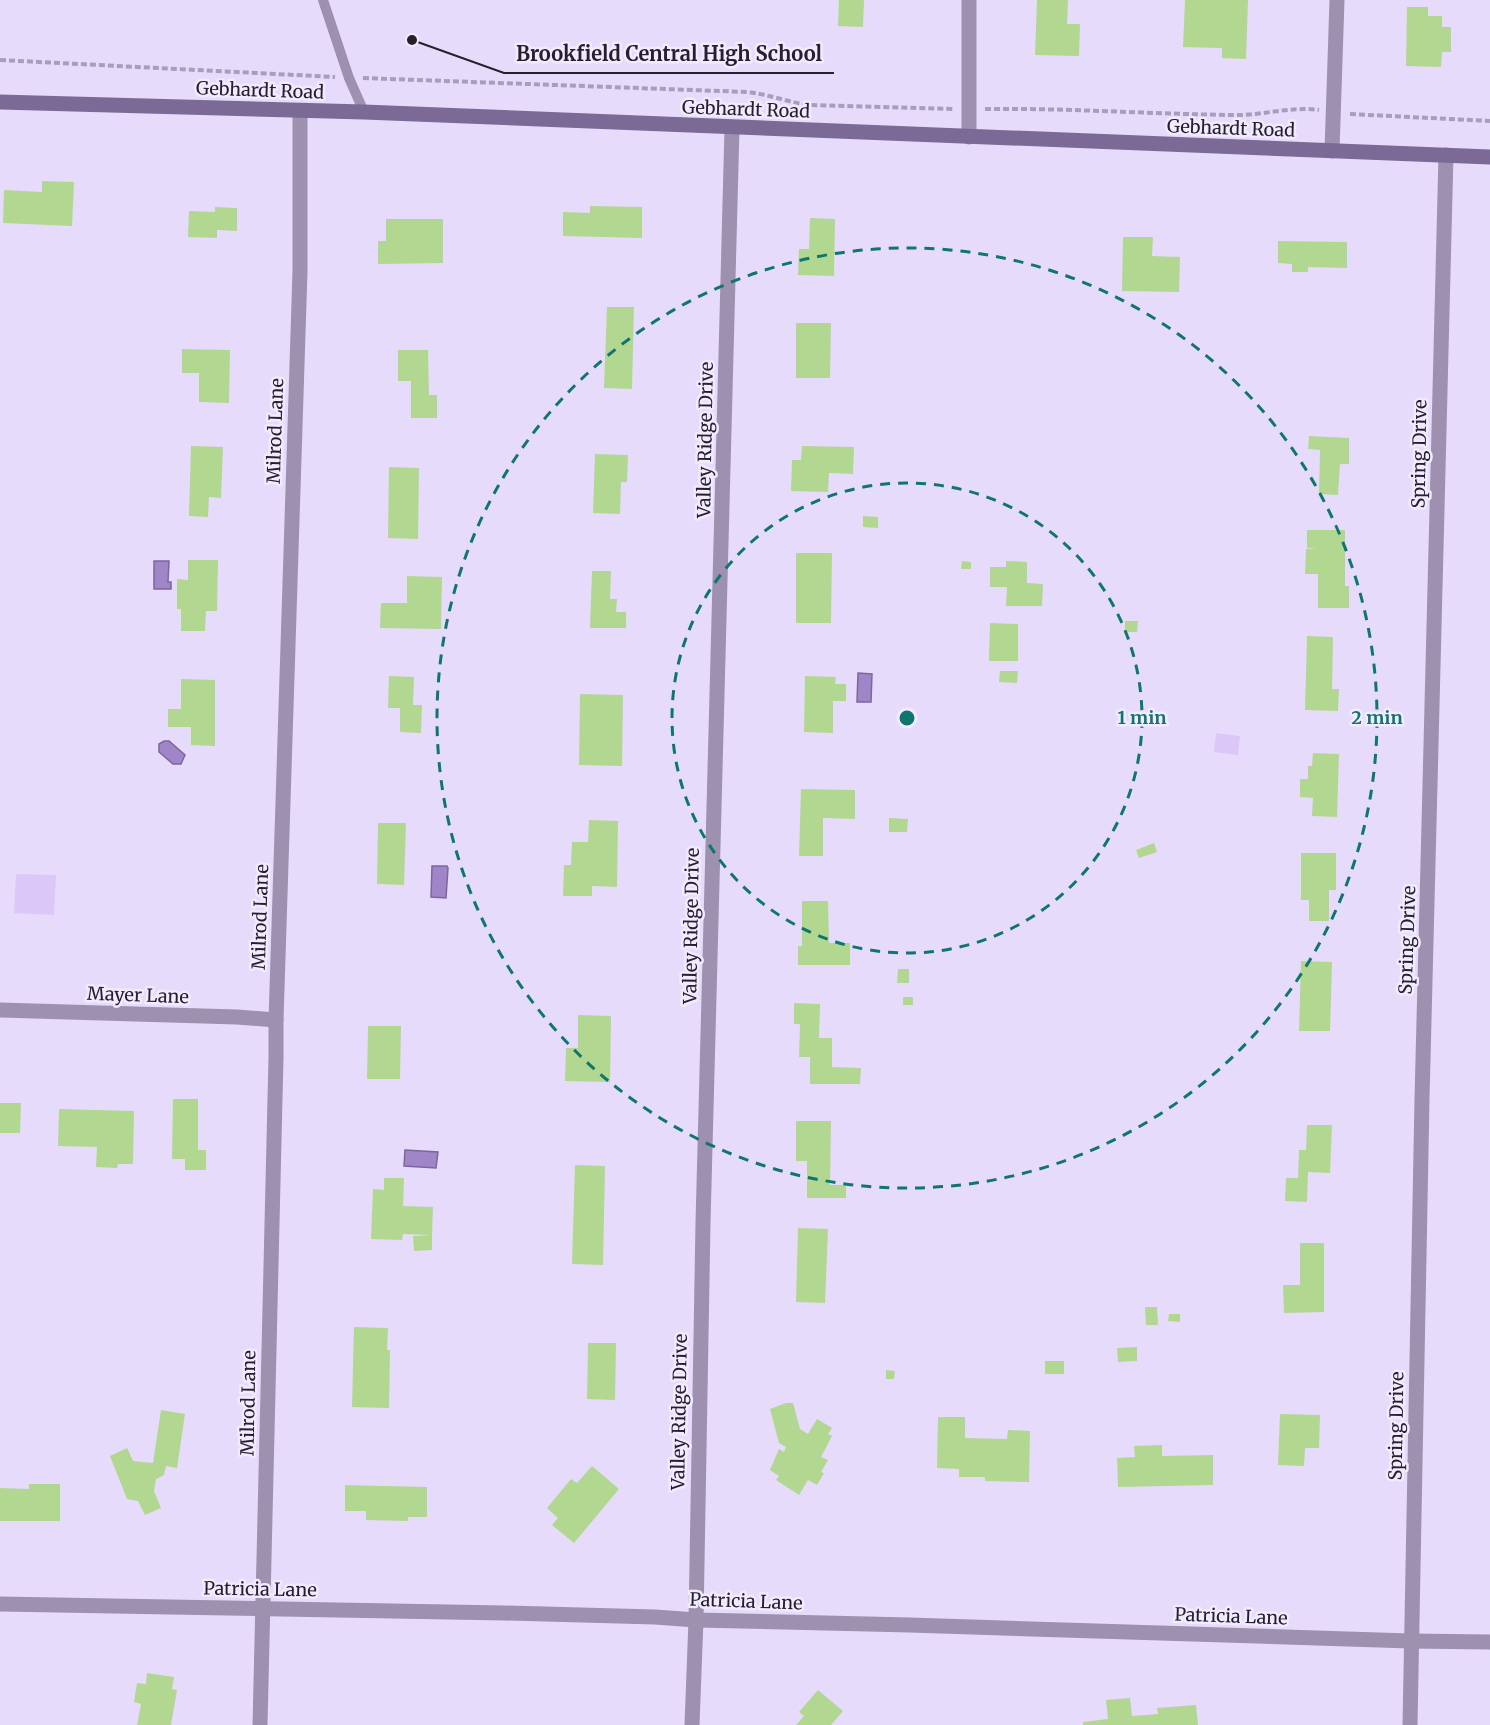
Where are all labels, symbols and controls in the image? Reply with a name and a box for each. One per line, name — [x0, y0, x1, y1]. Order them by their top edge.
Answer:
callout: Brookfield Central High School — [504, 35, 834, 73]
text: Brookfield Central High School — [516, 41, 822, 66]
street label: Gebhardt Road — [195, 76, 325, 104]
street label: Gebhardt Road — [681, 95, 811, 123]
street label: Gebhardt Road — [1166, 114, 1296, 142]
street label: Valley Ridge Drive — [692, 362, 718, 519]
street label: Milrod Lane — [262, 378, 288, 484]
street label: Spring Drive — [1407, 399, 1431, 509]
text: 1 min — [1117, 706, 1167, 729]
text: 2 min — [1351, 706, 1403, 729]
centre of rings — [897, 708, 917, 728]
street label: Valley Ridge Drive — [678, 848, 704, 1005]
street label: Milrod Lane — [247, 864, 273, 970]
street label: Spring Drive — [1394, 885, 1420, 995]
street label: Mayer Lane — [87, 982, 189, 1008]
street label: Valley Ridge Drive — [666, 1334, 692, 1491]
street label: Milrod Lane — [236, 1350, 260, 1456]
street label: Spring Drive — [1384, 1371, 1408, 1481]
street label: Patricia Lane — [203, 1577, 317, 1601]
street label: Patricia Lane — [689, 1588, 803, 1614]
street label: Patricia Lane — [1174, 1603, 1288, 1629]

